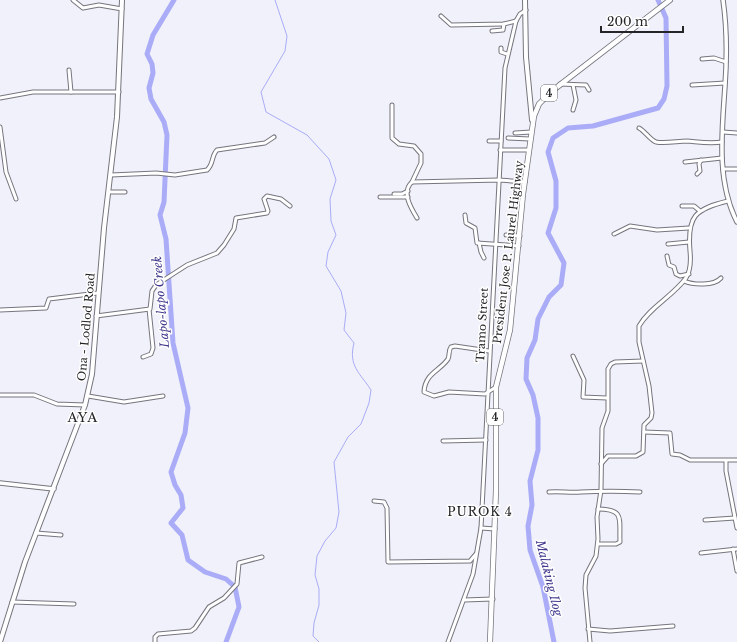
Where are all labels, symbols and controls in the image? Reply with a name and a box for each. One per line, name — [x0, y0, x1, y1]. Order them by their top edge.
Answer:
scale bar — [601, 8, 683, 34]
text: 200 m — [607, 14, 648, 29]
road number: 4 — [541, 85, 557, 101]
street label: President Jose P. Laurel Highway — [490, 160, 526, 344]
water label: Lapo-lapo Creek — [149, 256, 172, 350]
street label: Ona - Lodlod Road — [74, 272, 98, 382]
street label: Tramo Street — [473, 287, 491, 363]
district label: AYA — [67, 409, 98, 426]
road number: 4 — [487, 409, 503, 425]
district label: PUROK 4 — [447, 504, 513, 519]
water label: Malaking Ilog — [532, 537, 567, 619]

